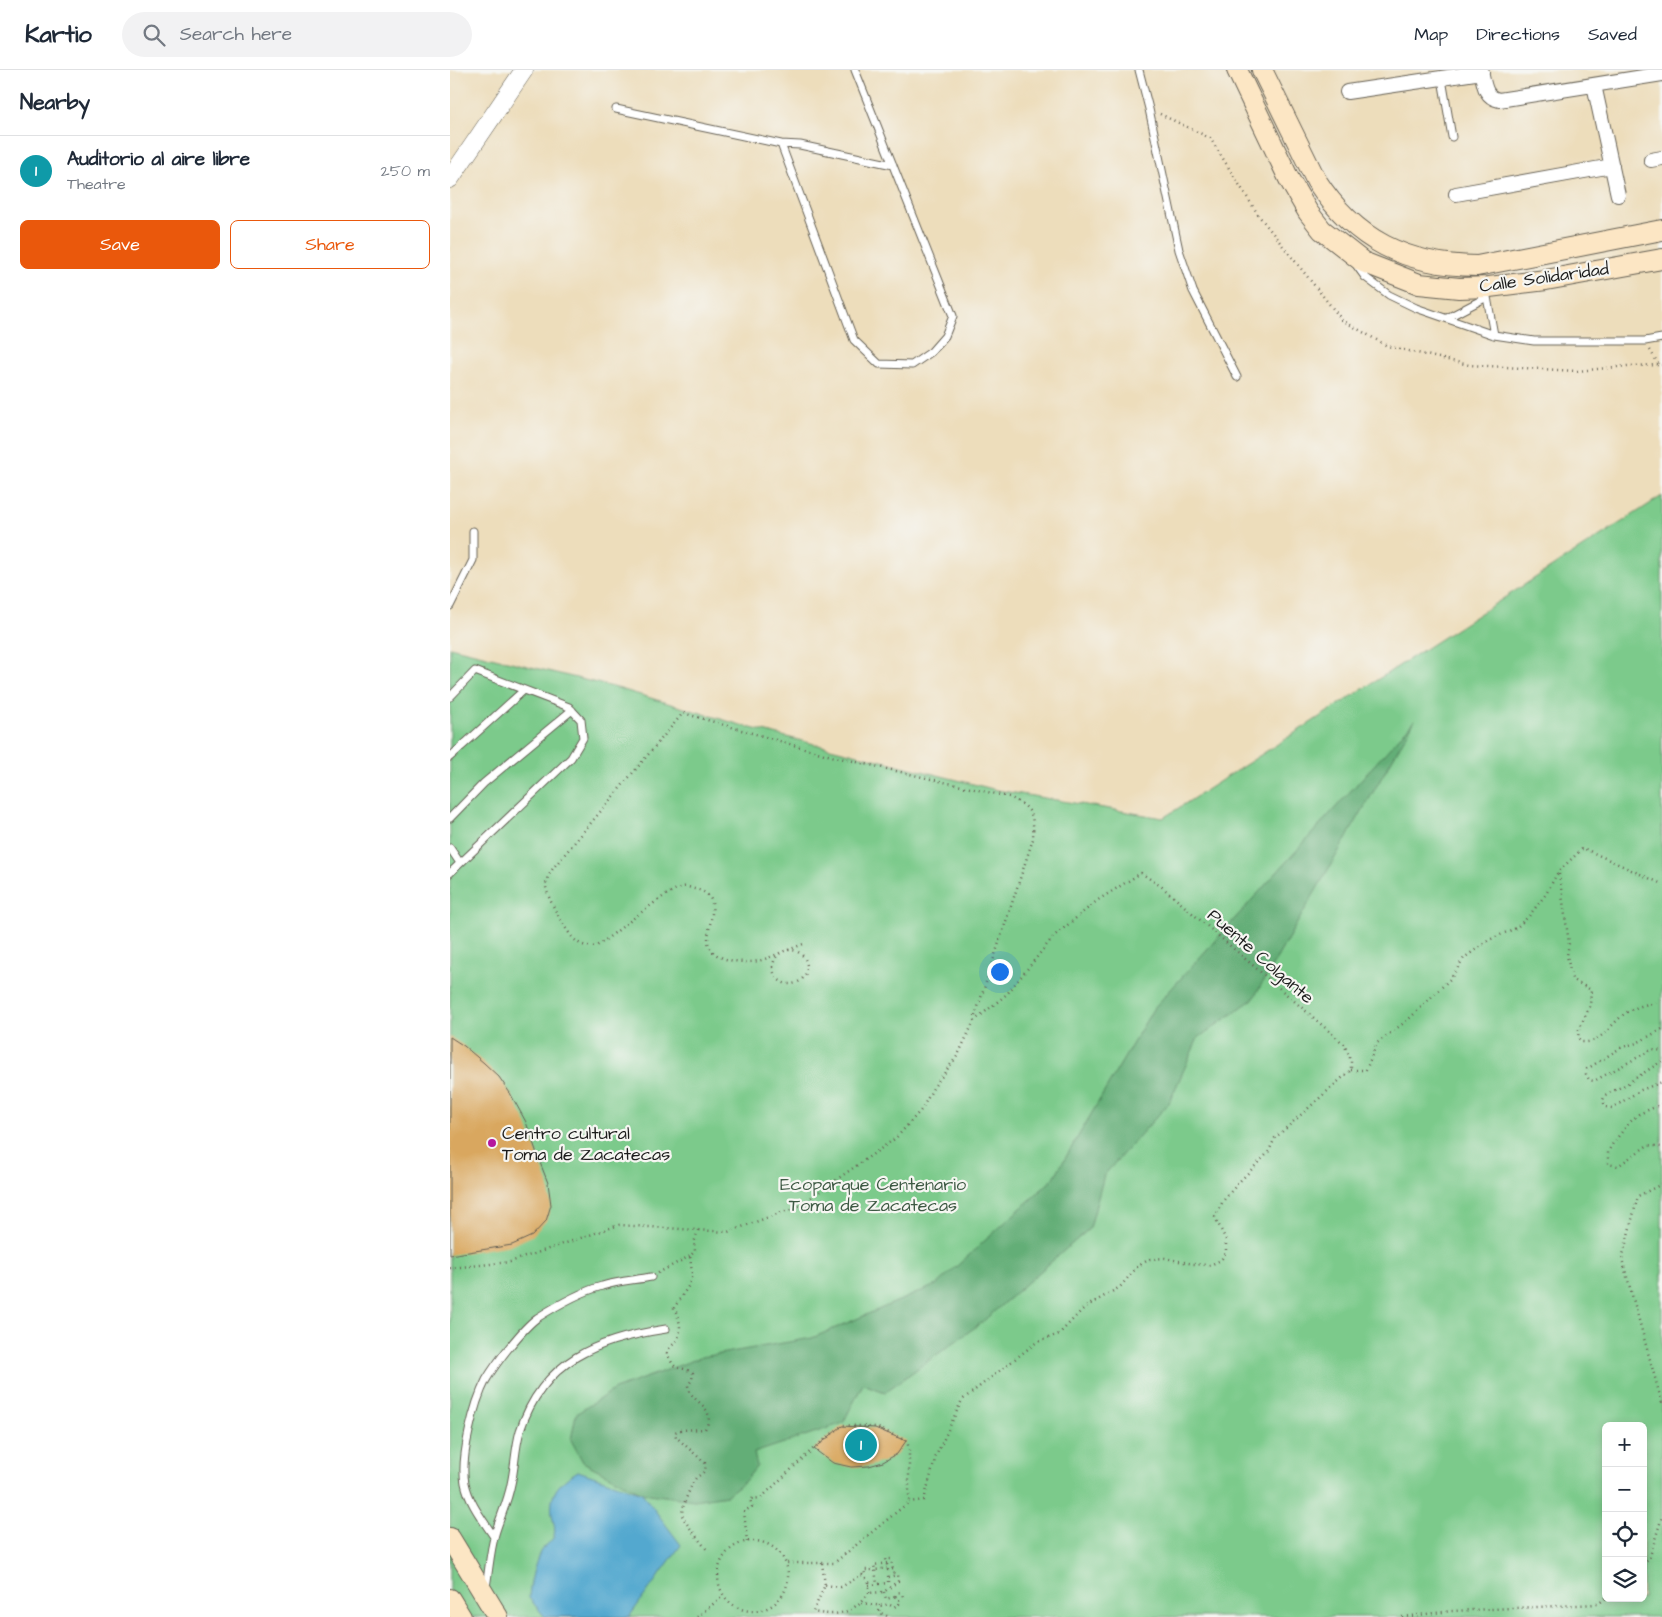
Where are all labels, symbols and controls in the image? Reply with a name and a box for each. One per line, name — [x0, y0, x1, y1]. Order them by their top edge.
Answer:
search box — [122, 12, 472, 57]
text: Kartio — [25, 18, 92, 52]
icon: search — [140, 21, 168, 49]
text: Search here — [180, 21, 292, 48]
text: Map — [1414, 22, 1448, 47]
text: Directions — [1476, 22, 1560, 47]
text: Saved — [1588, 22, 1637, 47]
text: Nearby — [20, 88, 90, 117]
text: Auditorio al aire libre — [67, 146, 250, 173]
text: 1 — [35, 160, 37, 182]
text: 250 m — [381, 160, 430, 182]
text: Theatre — [67, 173, 126, 195]
button: Save — [20, 220, 220, 269]
button: Share — [230, 220, 430, 269]
street label: Calle Solidaridad — [1478, 256, 1610, 299]
street label: Puente Colgante — [1201, 903, 1320, 1011]
your location — [987, 959, 1013, 985]
place label: Centro cultural Toma de Zacatecas — [502, 1121, 670, 1167]
marker: Centro cultural Toma de Zacatecas — [486, 1137, 498, 1149]
park label: Ecoparque Centenario Toma de Zacatecas — [780, 1172, 966, 1218]
map controls — [1602, 1422, 1647, 1602]
button: + — [1602, 1422, 1647, 1467]
pin: 1 — [845, 1426, 877, 1464]
button: − — [1602, 1467, 1647, 1512]
button: locate — [1602, 1512, 1647, 1557]
button: layers — [1602, 1557, 1647, 1602]

